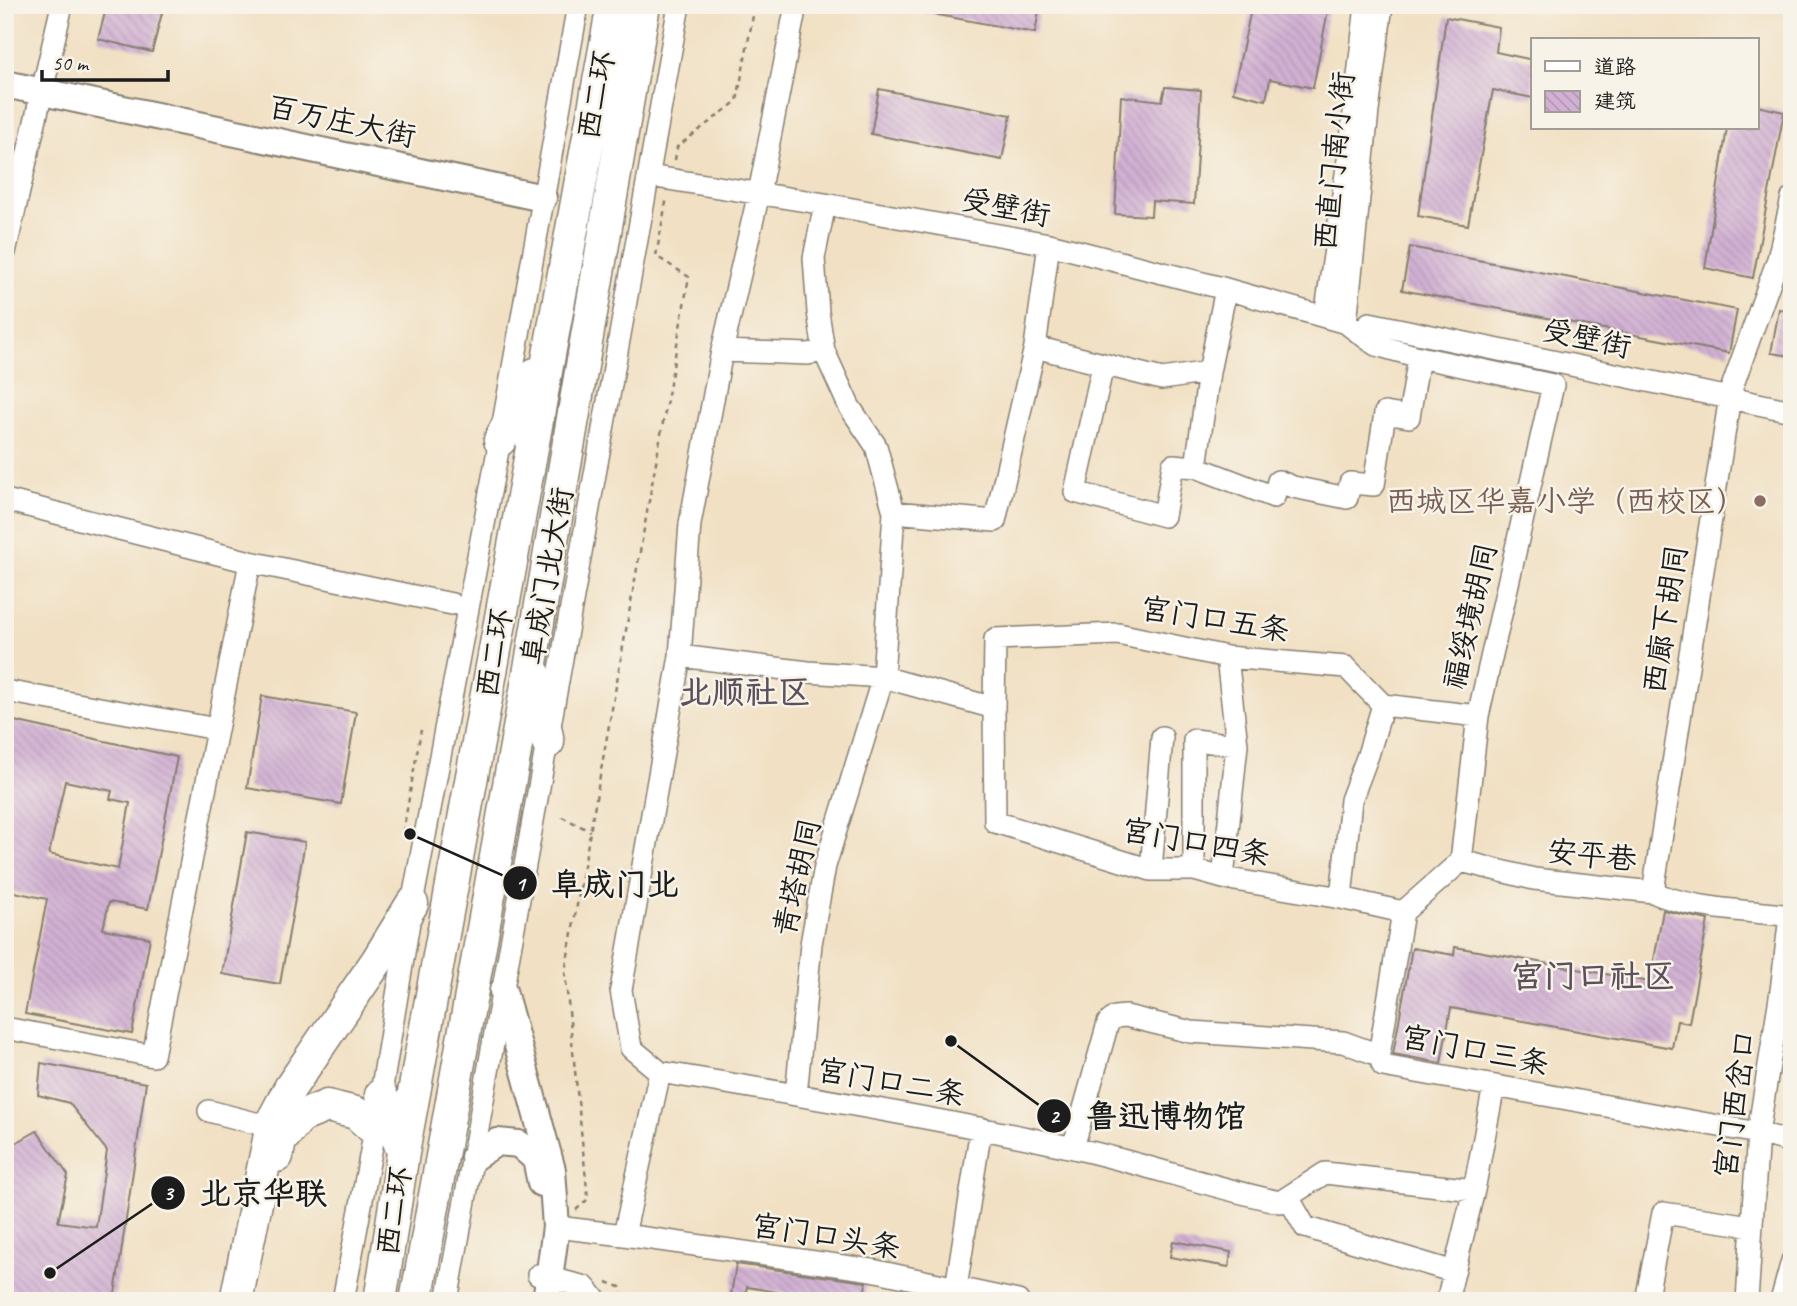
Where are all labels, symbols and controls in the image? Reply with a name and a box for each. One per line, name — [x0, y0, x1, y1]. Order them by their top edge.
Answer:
scale bar — [42, 38, 168, 82]
legend — [1531, 38, 1758, 130]
street label: 西二环 — [569, 47, 623, 143]
text: 50 m — [52, 50, 90, 76]
text: 道路 — [1594, 54, 1636, 80]
street label: 西直门南小街 — [1306, 70, 1362, 252]
street label: 百万庄大街 — [265, 87, 419, 155]
text: 建筑 — [1594, 88, 1636, 114]
street label: 受壁街 — [958, 180, 1054, 234]
street label: 受壁街 — [1539, 310, 1635, 366]
place label: 西城区华嘉小学（西校区） — [1386, 482, 1746, 520]
street label: 阜成门北大街 — [513, 484, 581, 668]
marker: 西城区华嘉小学（西校区） — [1752, 493, 1768, 509]
street label: 福绥境胡同 — [1435, 539, 1505, 693]
street label: 西廊下胡同 — [1635, 542, 1695, 696]
street label: 宫门口五条 — [1138, 589, 1292, 649]
street label: 西二环 — [467, 605, 521, 701]
district label: 北顺社区 — [679, 671, 811, 713]
street label: 宫门口四条 — [1119, 810, 1273, 874]
street label: 青塔胡同 — [765, 814, 829, 940]
street label: 安平巷 — [1545, 831, 1639, 879]
callout: 阜成门北 — [502, 857, 693, 910]
text: 阜成门北 — [551, 864, 679, 905]
text: 1 — [515, 871, 527, 897]
district label: 宫门口社区 — [1511, 955, 1676, 997]
street label: 宫门口三条 — [1398, 1017, 1552, 1083]
street label: 宫门西岔口 — [1706, 1027, 1764, 1181]
street label: 宫门口二条 — [814, 1050, 968, 1114]
callout: 鲁迅博物馆 — [1037, 1089, 1260, 1142]
text: 鲁迅博物馆 — [1086, 1096, 1246, 1137]
text: 2 — [1049, 1103, 1061, 1129]
street label: 西二环 — [368, 1164, 420, 1258]
callout: 北京华联 — [150, 1167, 341, 1220]
text: 北京华联 — [199, 1173, 327, 1214]
text: 3 — [163, 1180, 175, 1206]
street label: 宫门口头条 — [749, 1206, 903, 1266]

